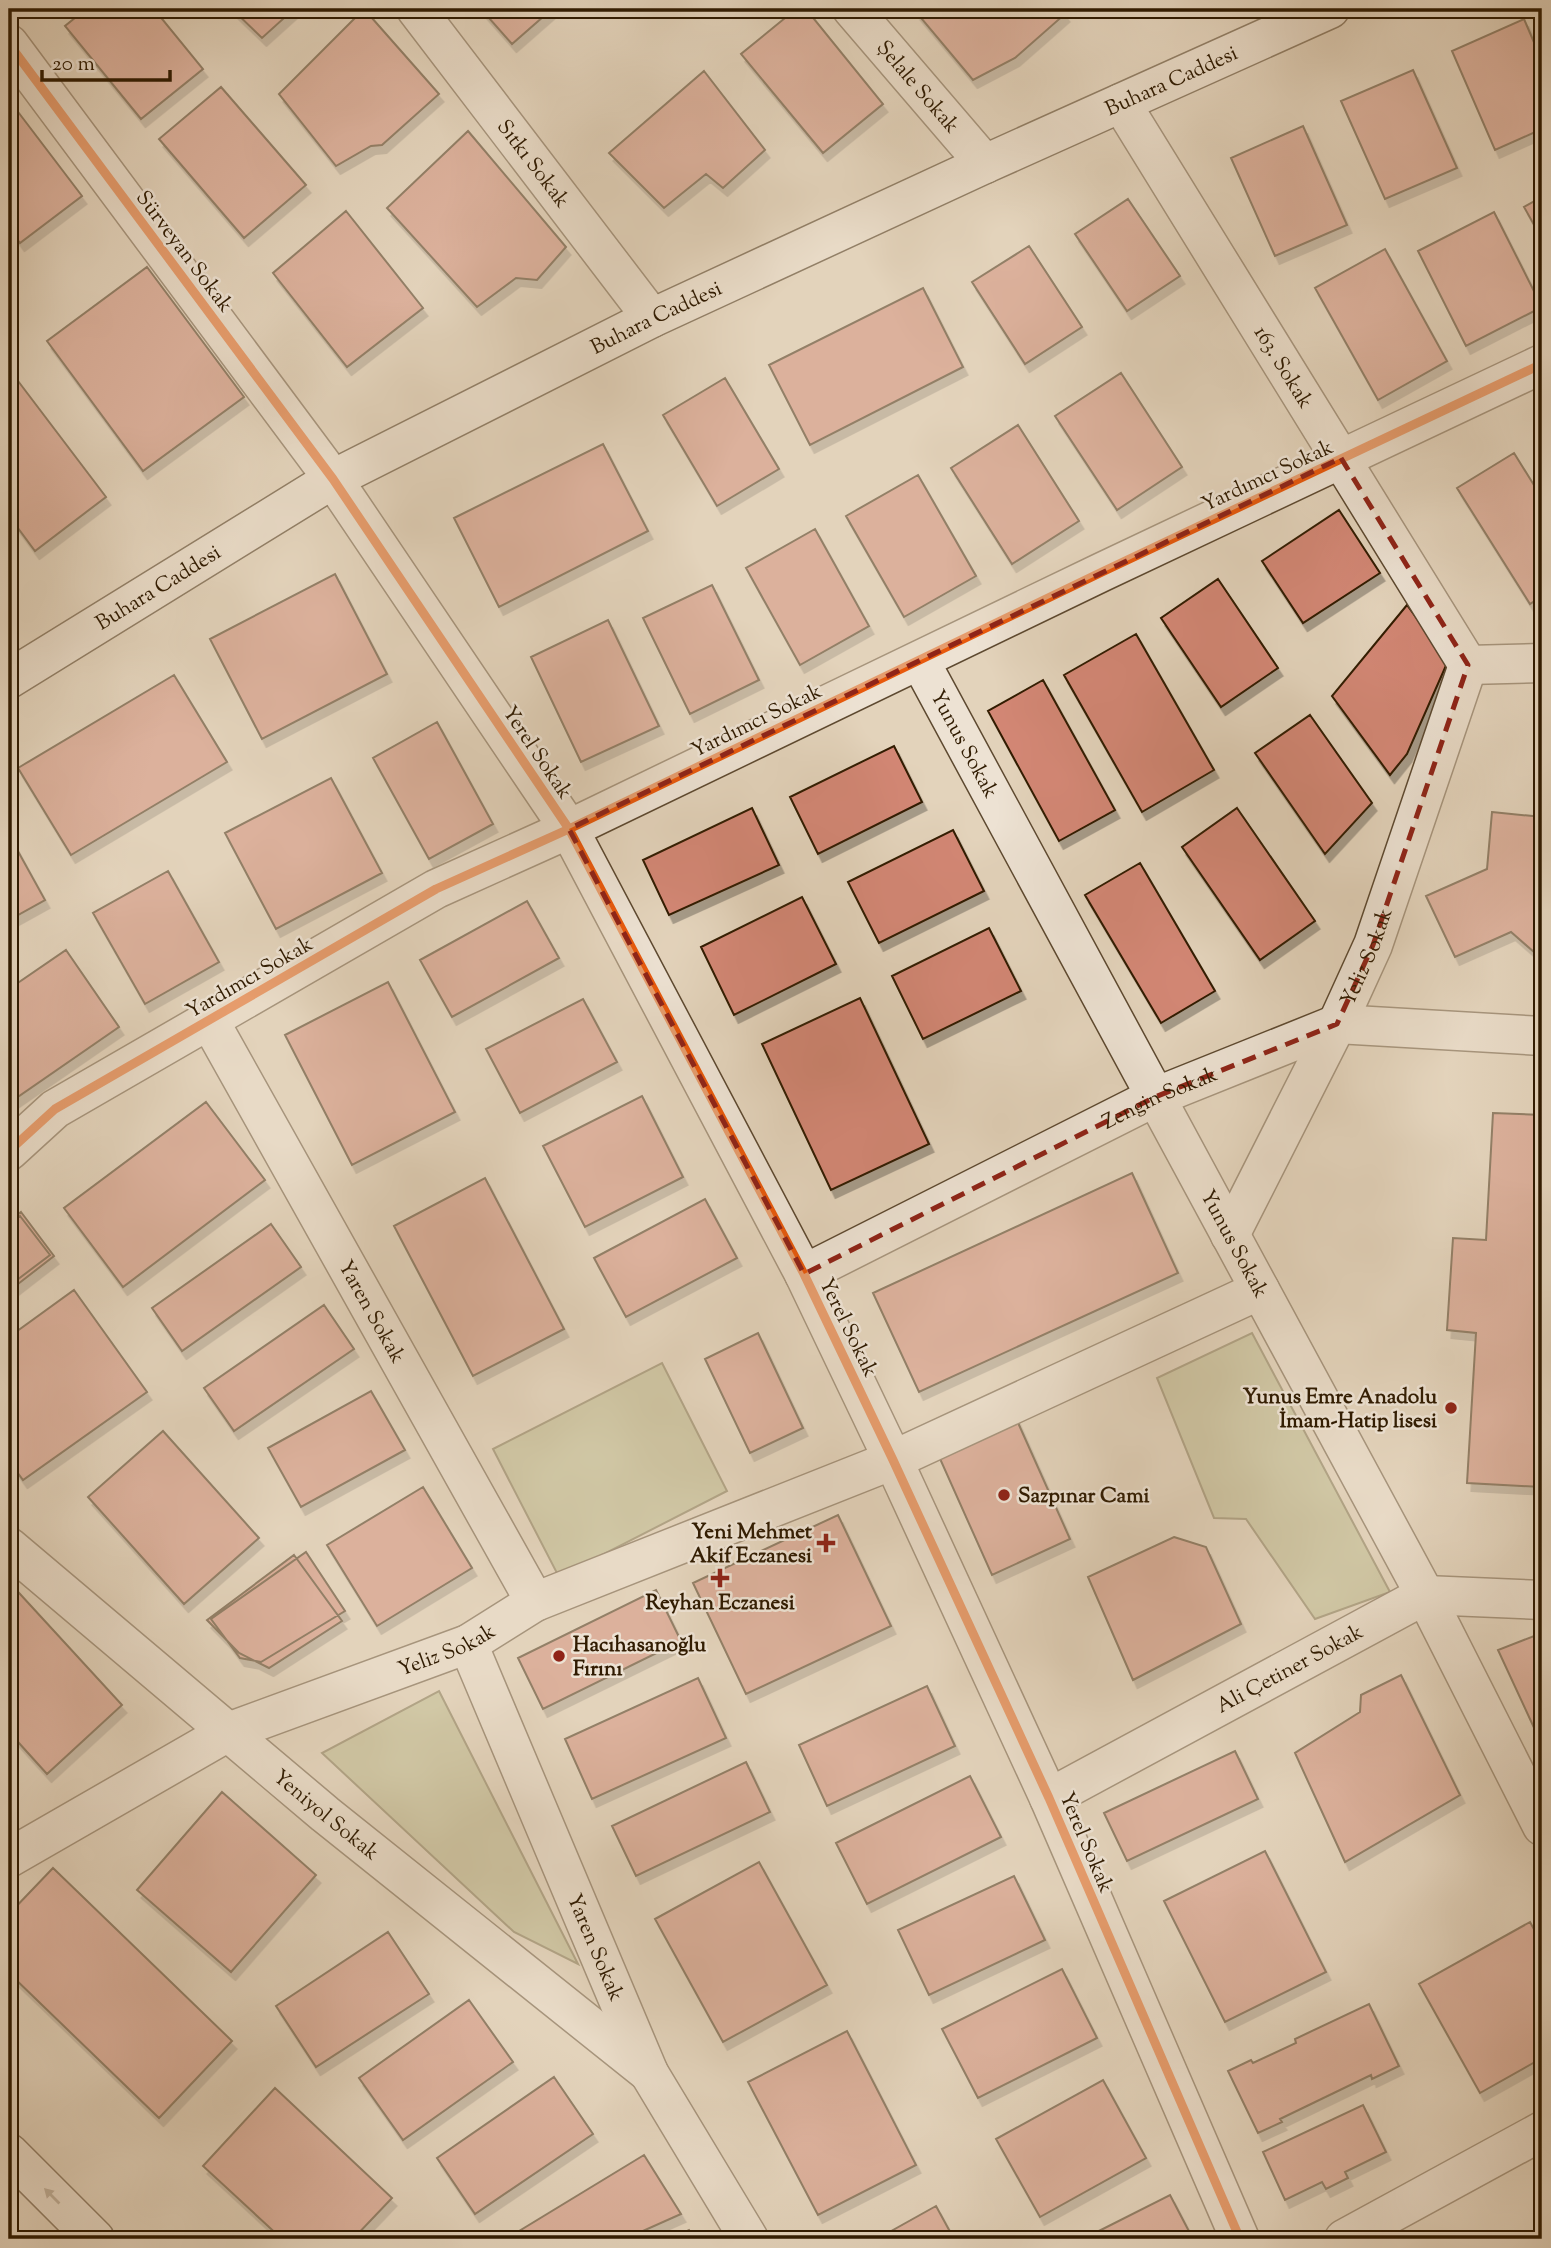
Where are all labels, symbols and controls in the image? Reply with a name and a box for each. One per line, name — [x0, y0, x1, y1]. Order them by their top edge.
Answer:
street label: Şelale Sokak — [868, 35, 966, 141]
scale bar — [42, 38, 170, 82]
street label: Buhara Caddesi — [1101, 39, 1243, 125]
text: 20 m — [52, 50, 95, 80]
street label: Sıtkı Sokak — [489, 114, 576, 215]
street label: Sürveyan Sokak — [128, 185, 240, 320]
street label: Buhara Caddesi — [586, 275, 727, 364]
street label: 163. Sokak — [1245, 321, 1319, 415]
street label: Yardımcı Sokak — [1197, 433, 1339, 520]
street label: Buhara Caddesi — [90, 539, 227, 639]
street label: Yardımcı Sokak — [686, 677, 828, 766]
street label: Yunus Sokak — [921, 685, 1005, 805]
street label: Yerel Sokak — [494, 700, 579, 806]
street label: Yeliz Sokak — [1334, 904, 1402, 1011]
street label: Yardımcı Sokak — [181, 930, 320, 1027]
street label: Zengin Sokak — [1098, 1060, 1223, 1138]
street label: Yunus Sokak — [1192, 1185, 1275, 1304]
street label: Yaren Sokak — [330, 1255, 412, 1370]
street label: Yerel Sokak — [810, 1273, 884, 1383]
place label: Yunus Emre Anadolu İmam-Hatip lisesi — [1243, 1383, 1438, 1437]
marker: Yunus Emre Anadolu İmam-Hatip lisesi — [1443, 1400, 1459, 1416]
place label: Sazpınar Cami — [1018, 1482, 1150, 1512]
marker: Sazpınar Cami — [996, 1487, 1012, 1503]
place label: Yeni Mehmet Akif Eczanesi — [690, 1518, 813, 1572]
marker: Yeni Mehmet Akif Eczanesi — [818, 1535, 834, 1551]
marker: Reyhan Eczanesi — [712, 1570, 728, 1586]
place label: Reyhan Eczanesi — [645, 1589, 795, 1619]
street label: Yeliz Sokak — [394, 1617, 502, 1685]
street label: Ali Çetiner Sokak — [1211, 1618, 1370, 1722]
place label: Hacıhasanoğlu Fırını — [573, 1631, 707, 1685]
marker: Hacıhasanoğlu Fırını — [551, 1648, 567, 1664]
street label: Yeniyol Sokak — [266, 1763, 385, 1869]
street label: Yerel Sokak — [1050, 1788, 1120, 1898]
street label: Yaren Sokak — [558, 1890, 630, 2007]
one-way arrow — [44, 2188, 60, 2205]

